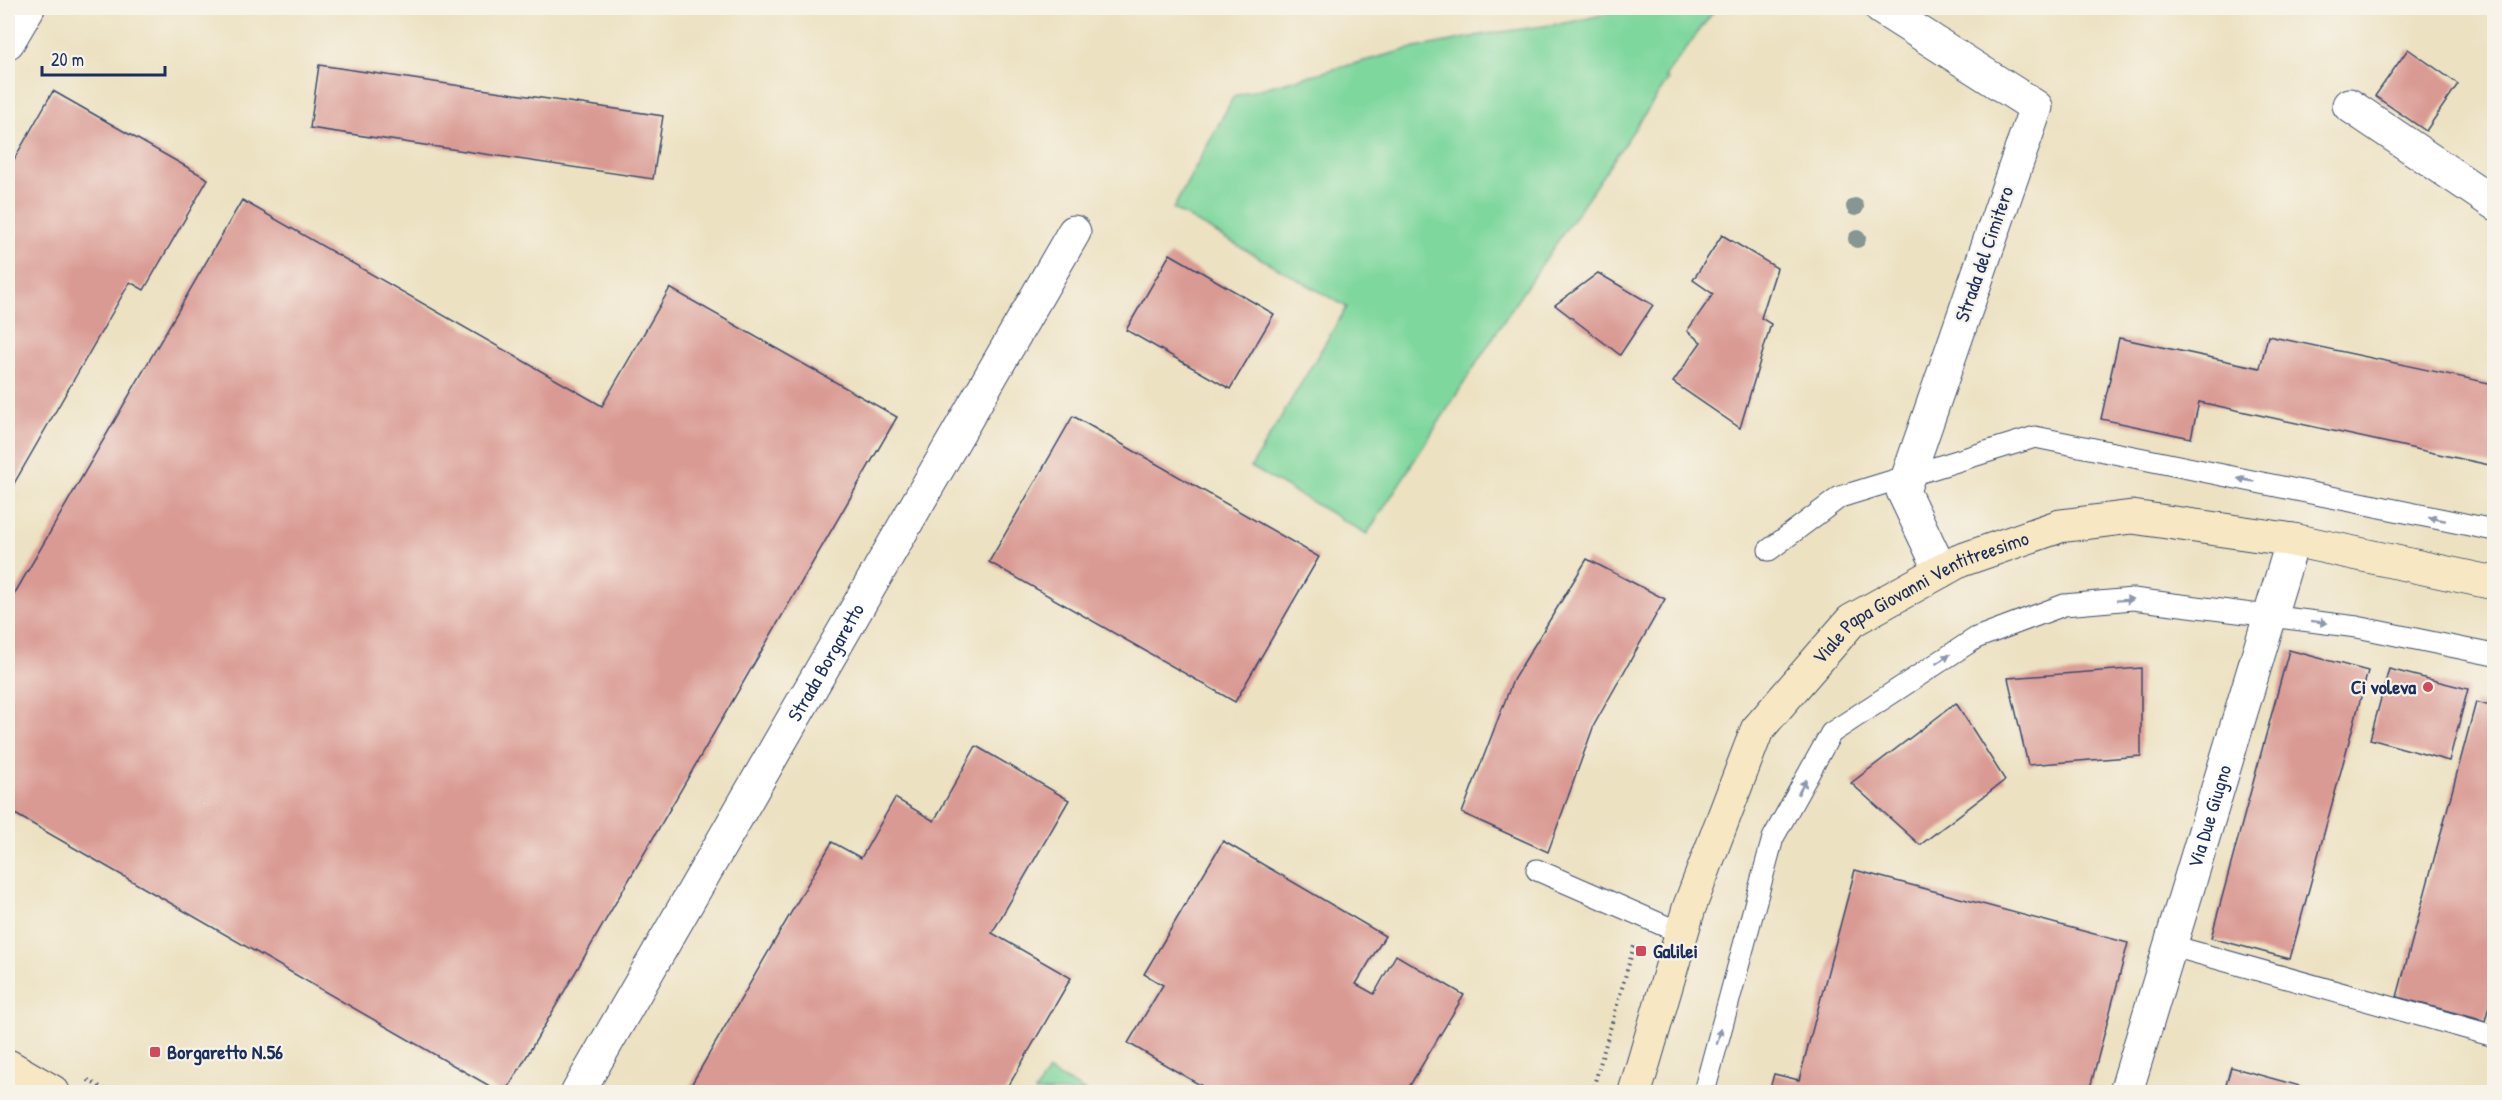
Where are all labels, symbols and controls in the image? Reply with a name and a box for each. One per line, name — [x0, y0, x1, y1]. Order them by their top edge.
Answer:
scale bar — [42, 39, 165, 77]
text: 20 m — [51, 47, 84, 72]
street label: Strada del Cimitero — [1948, 182, 2019, 325]
one-way arrow — [2236, 475, 2255, 484]
one-way arrow — [2428, 513, 2446, 523]
street label: Viale Papa Giovanni Ventitreesimo — [1806, 524, 2032, 670]
one-way arrow — [2116, 595, 2135, 605]
street label: Strada Borgaretto — [781, 598, 870, 726]
one-way arrow — [2310, 617, 2329, 627]
one-way arrow — [1935, 654, 1951, 665]
place label: Ci voleva — [2351, 673, 2416, 700]
marker: Ci voleva — [2421, 680, 2435, 694]
street label: Via Due Giugno — [2181, 761, 2237, 871]
one-way arrow — [1796, 779, 1807, 795]
place label: Galilei — [1653, 937, 1698, 964]
marker: Galilei — [1634, 944, 1648, 958]
one-way arrow — [1715, 1027, 1724, 1045]
place label: Borgaretto N.56 — [167, 1038, 283, 1066]
marker: Borgaretto N.56 — [148, 1045, 162, 1059]

